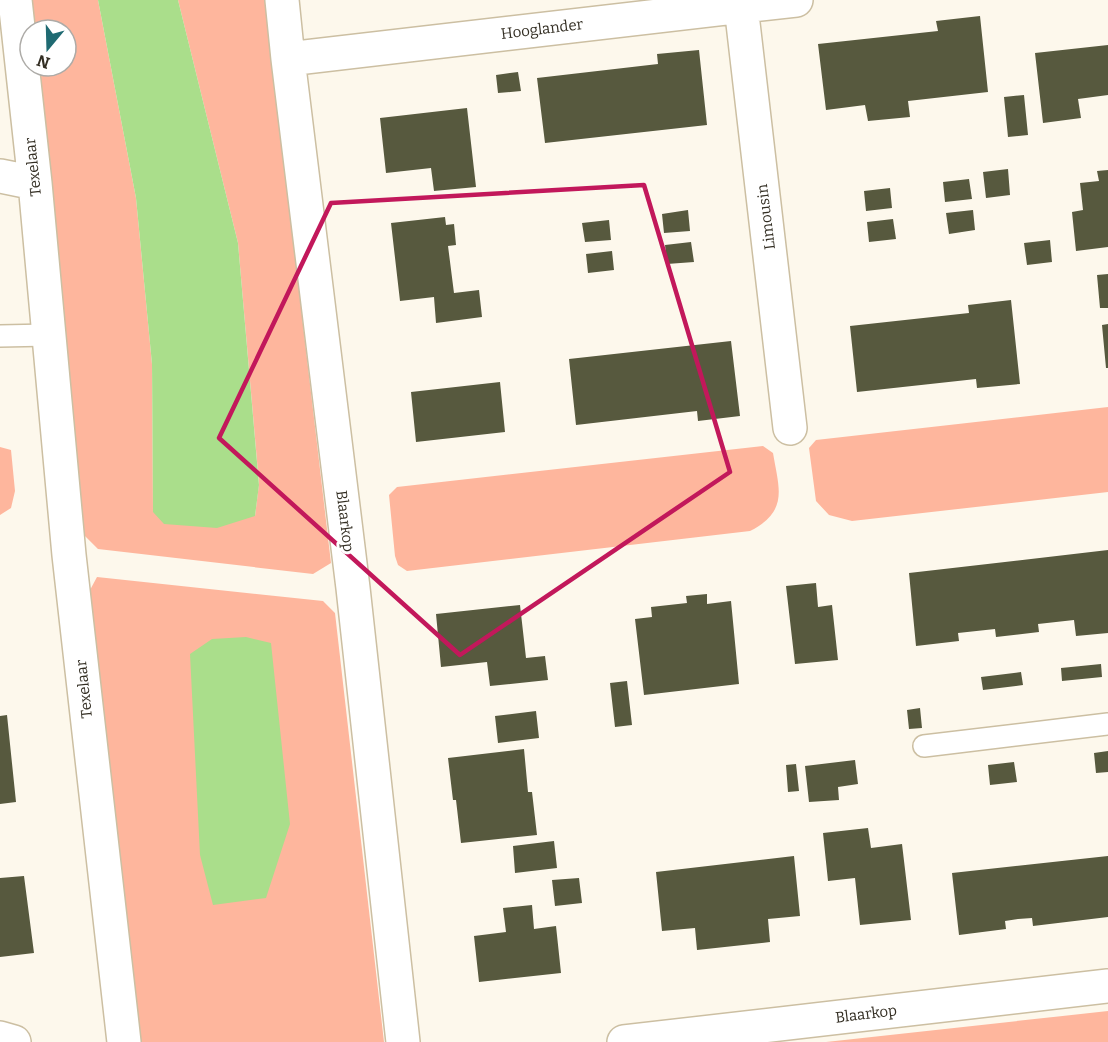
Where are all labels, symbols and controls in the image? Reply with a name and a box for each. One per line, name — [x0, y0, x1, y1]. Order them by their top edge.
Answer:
street label: Hooglander — [500, 15, 584, 43]
north arrow — [18, 18, 78, 78]
text: N — [34, 51, 52, 73]
street label: Texelaar — [21, 136, 45, 197]
street label: Limousin — [753, 183, 779, 251]
street label: Blaarkop — [332, 489, 358, 553]
street label: Texelaar — [72, 658, 96, 719]
street label: Blaarkop — [834, 1001, 898, 1027]

